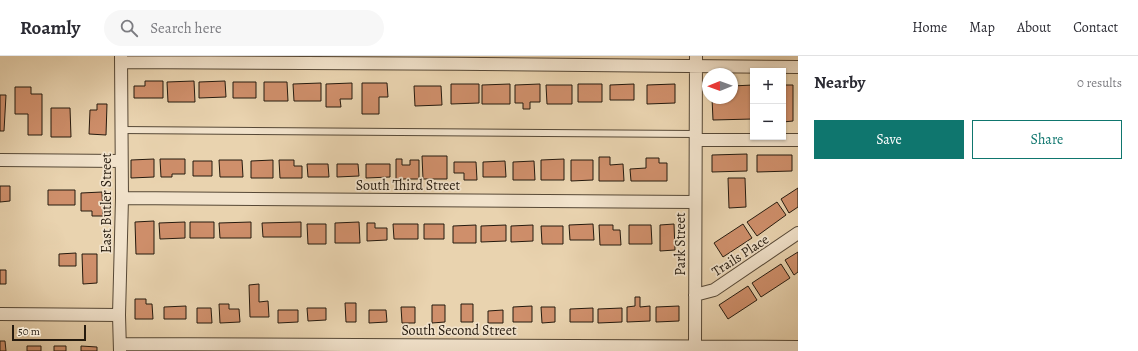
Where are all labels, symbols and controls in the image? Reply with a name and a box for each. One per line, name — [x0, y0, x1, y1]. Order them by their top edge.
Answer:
search box — [104, 10, 384, 46]
text: Roamly — [20, 15, 80, 41]
icon: search — [118, 17, 140, 39]
text: Search here — [150, 18, 222, 38]
text: Home — [912, 18, 947, 37]
text: Map — [969, 18, 995, 37]
text: About — [1017, 18, 1051, 37]
text: Contact — [1073, 18, 1118, 37]
north arrow — [702, 68, 738, 104]
map controls — [750, 68, 786, 140]
button: + — [750, 68, 786, 104]
text: Nearby — [814, 71, 865, 94]
text: 0 results — [1077, 74, 1122, 91]
button: − — [750, 104, 786, 140]
button: Save — [814, 120, 964, 159]
button: Share — [972, 120, 1122, 159]
street label: East Butler Street — [97, 152, 116, 253]
street label: South Third Street — [356, 176, 461, 195]
street label: Park Street — [671, 212, 690, 276]
street label: Trails Place — [708, 230, 772, 281]
street label: South Second Street — [401, 321, 517, 340]
scale bar — [12, 323, 86, 342]
text: 50 m — [18, 324, 40, 339]

